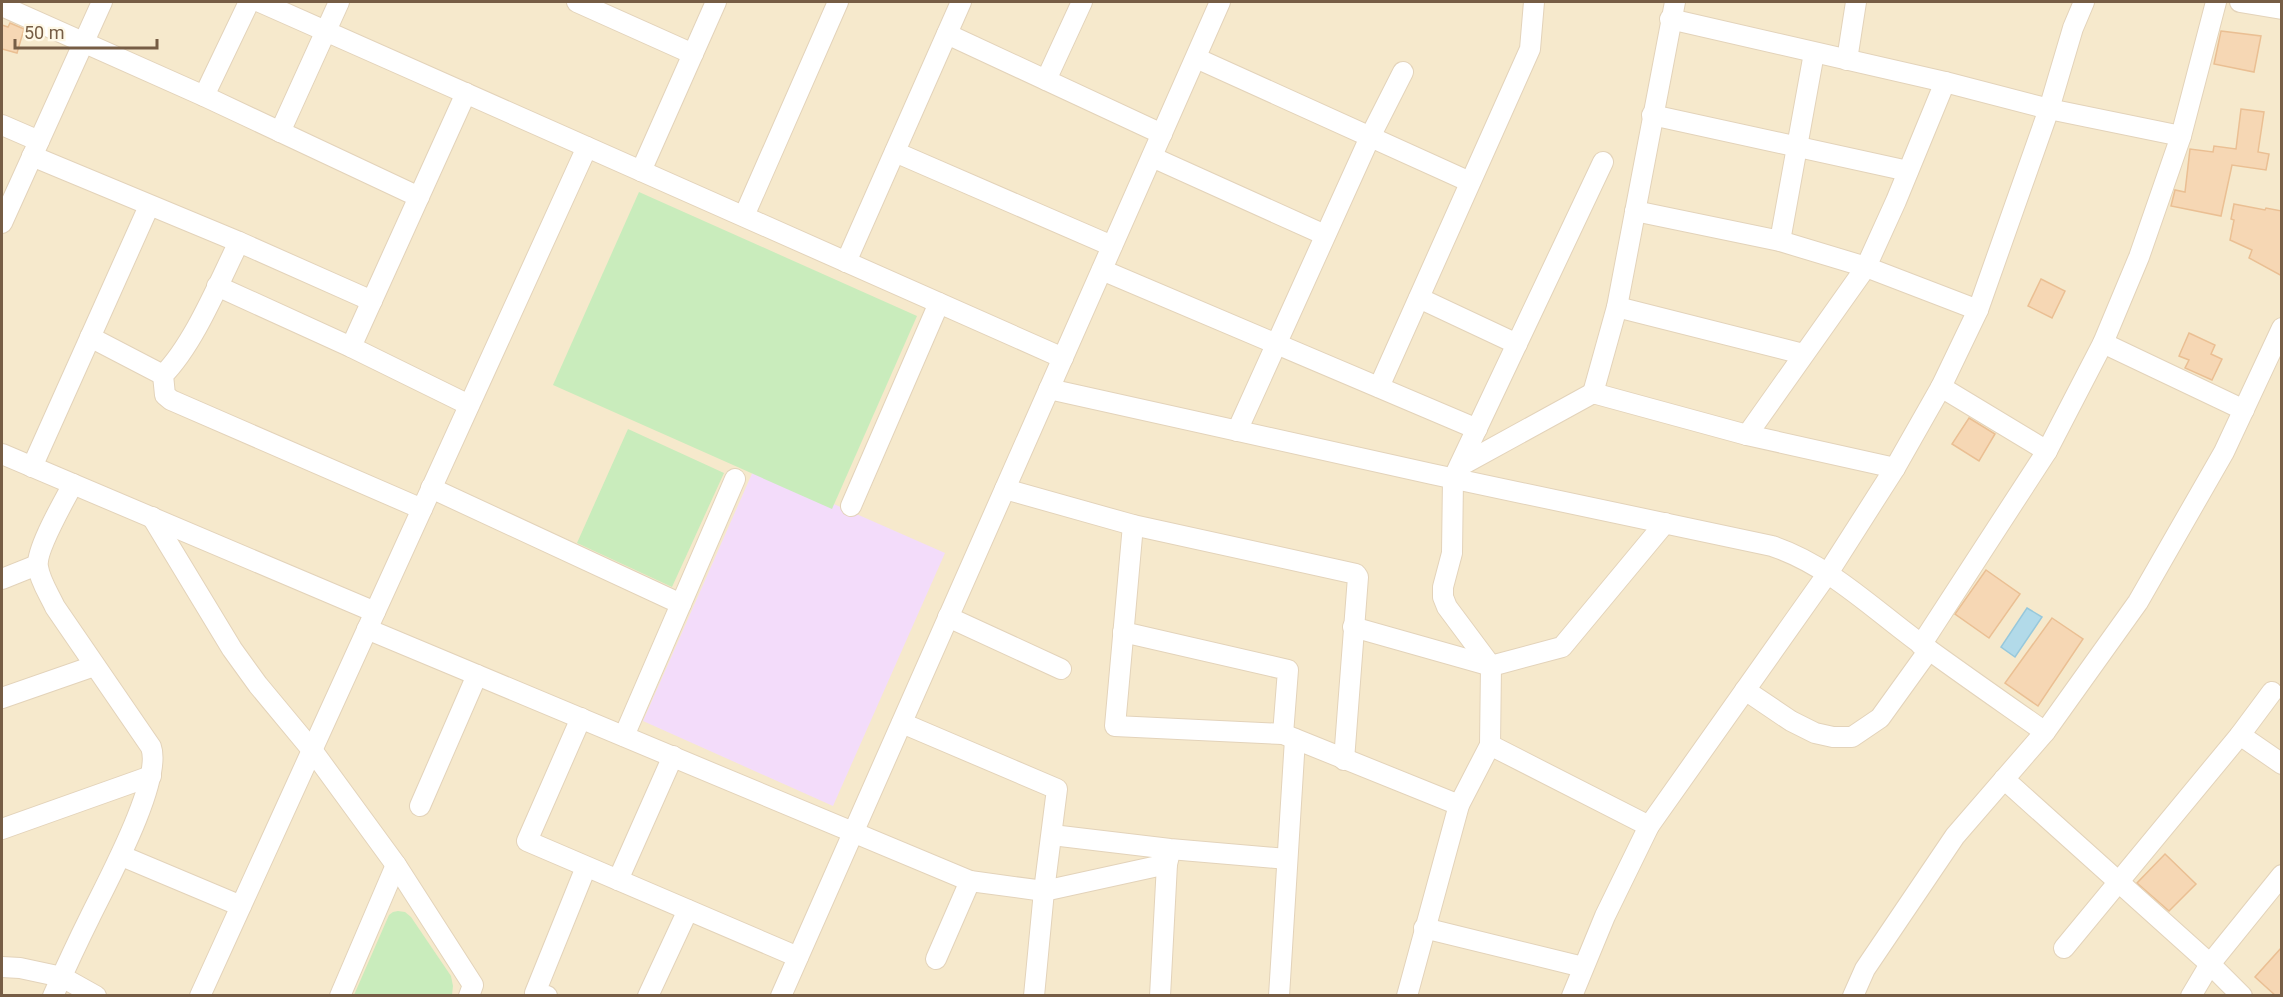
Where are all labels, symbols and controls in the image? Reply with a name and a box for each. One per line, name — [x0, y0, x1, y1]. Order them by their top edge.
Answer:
scale bar — [15, 12, 158, 50]
text: 50 m — [24, 22, 64, 43]

